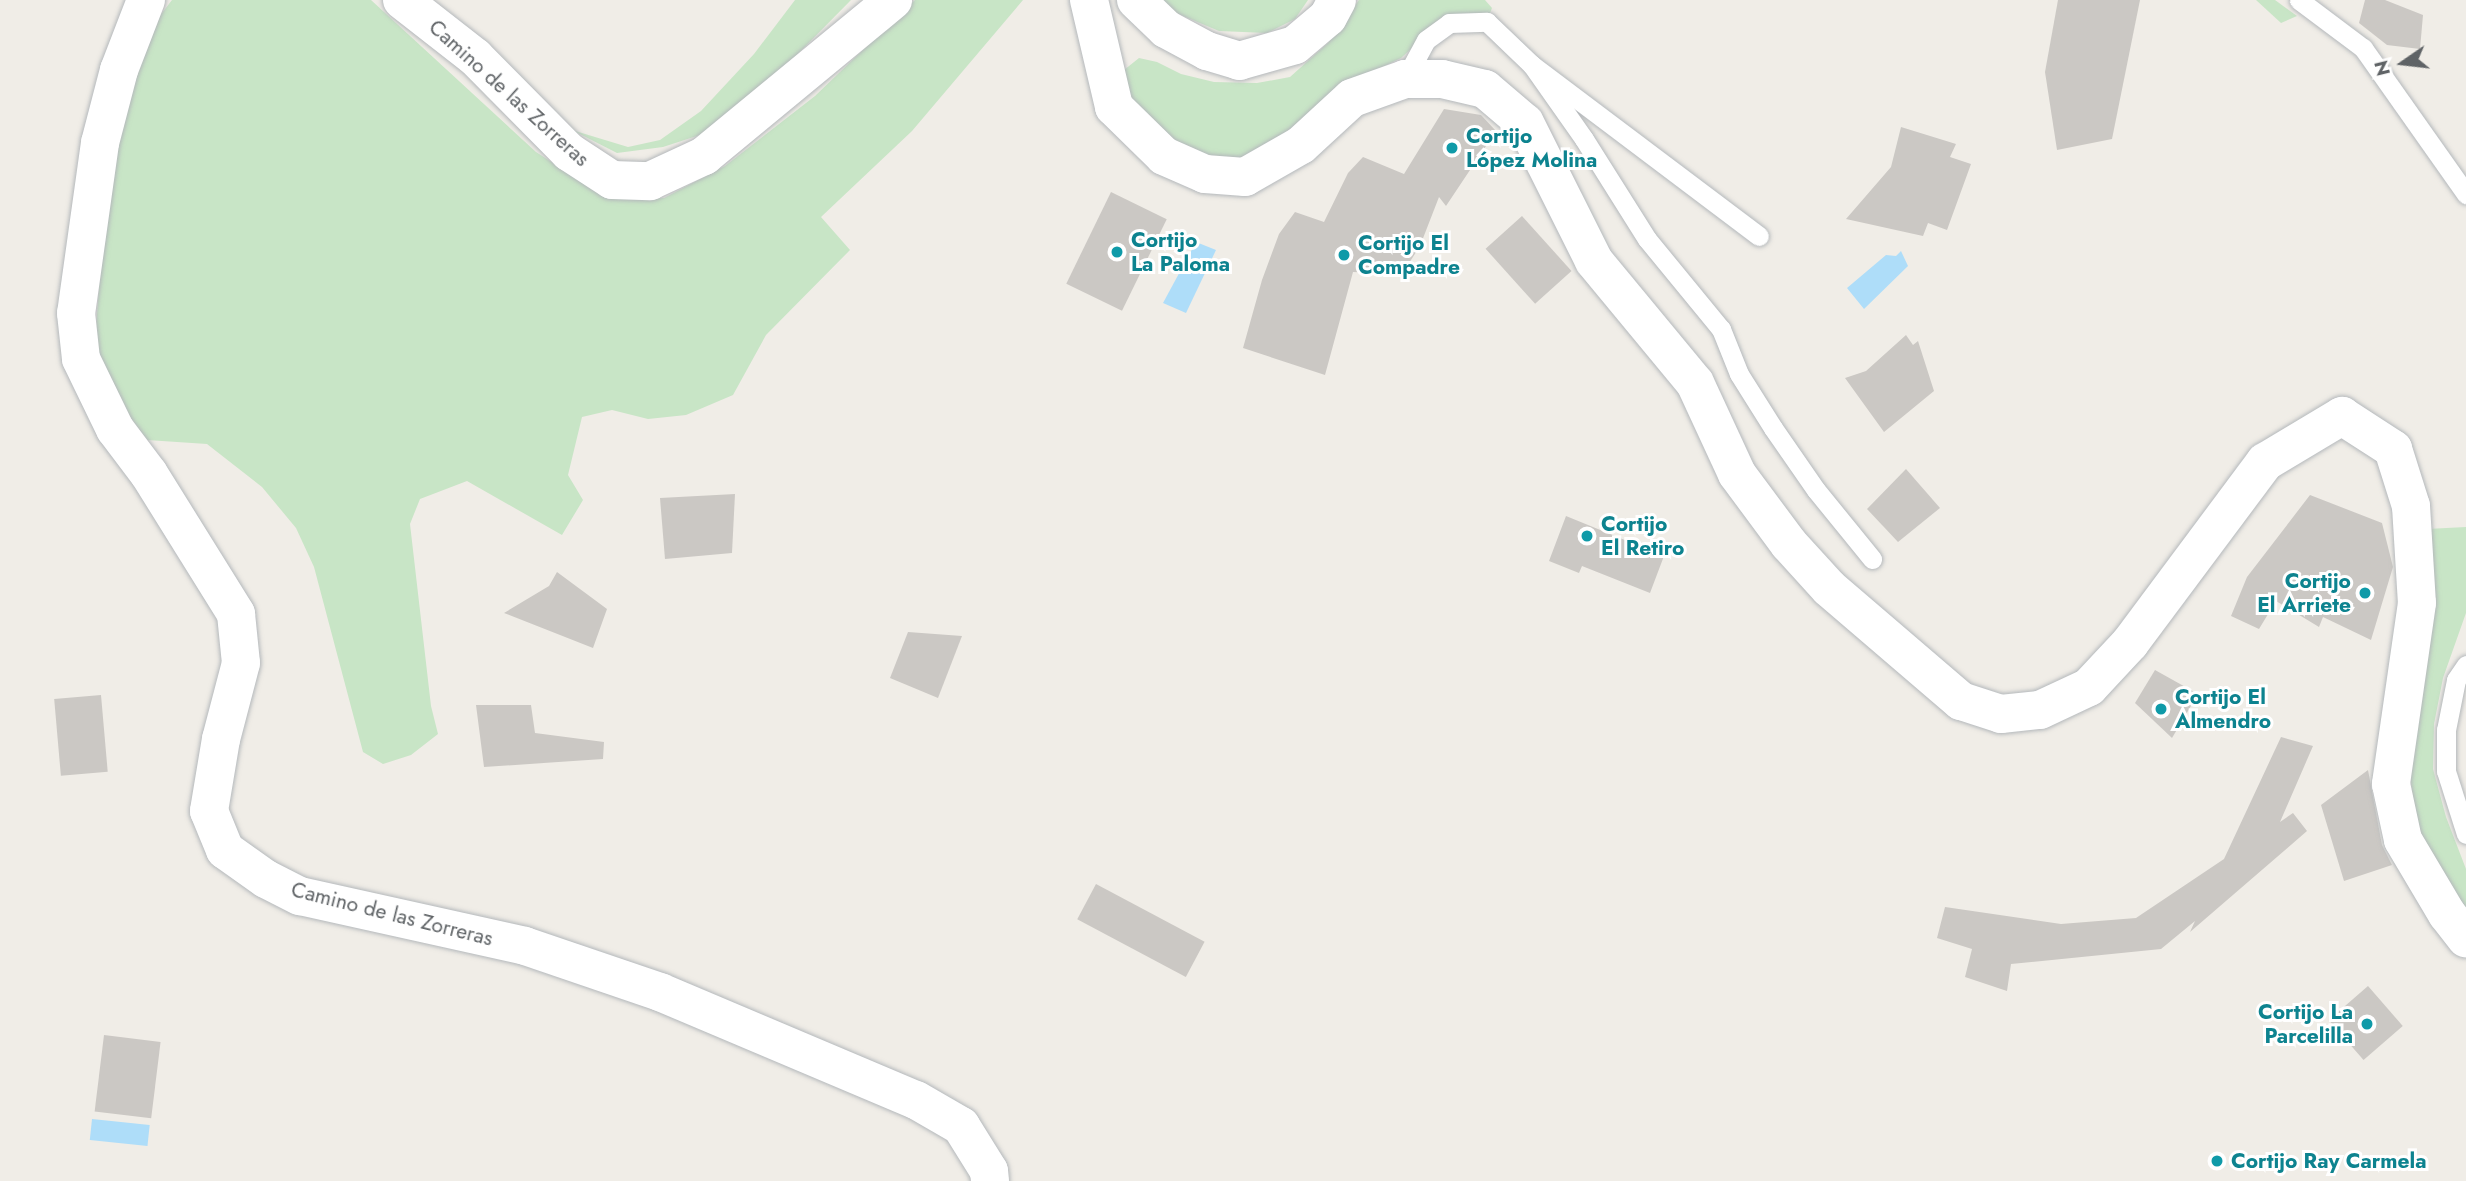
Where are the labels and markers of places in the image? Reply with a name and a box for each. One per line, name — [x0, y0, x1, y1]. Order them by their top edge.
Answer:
place label: Cortijo López Molina — [1466, 123, 1597, 173]
marker: Cortijo López Molina — [1444, 140, 1460, 156]
place label: Cortijo La Paloma — [1131, 227, 1230, 277]
place label: Cortijo El Compadre — [1358, 230, 1460, 280]
marker: Cortijo La Paloma — [1109, 244, 1125, 260]
marker: Cortijo El Compadre — [1336, 247, 1352, 263]
place label: Cortijo El Retiro — [1601, 511, 1684, 561]
marker: Cortijo El Retiro — [1579, 528, 1595, 544]
place label: Cortijo El Arriete — [2257, 568, 2351, 618]
marker: Cortijo El Arriete — [2357, 585, 2373, 601]
place label: Cortijo El Almendro — [2175, 684, 2271, 734]
marker: Cortijo El Almendro — [2153, 701, 2169, 717]
place label: Cortijo La Parcelilla — [2258, 999, 2353, 1049]
marker: Cortijo La Parcelilla — [2359, 1016, 2375, 1032]
place label: Cortijo Ray Carmela — [2231, 1148, 2427, 1174]
marker: Cortijo Ray Carmela — [2209, 1153, 2225, 1169]

